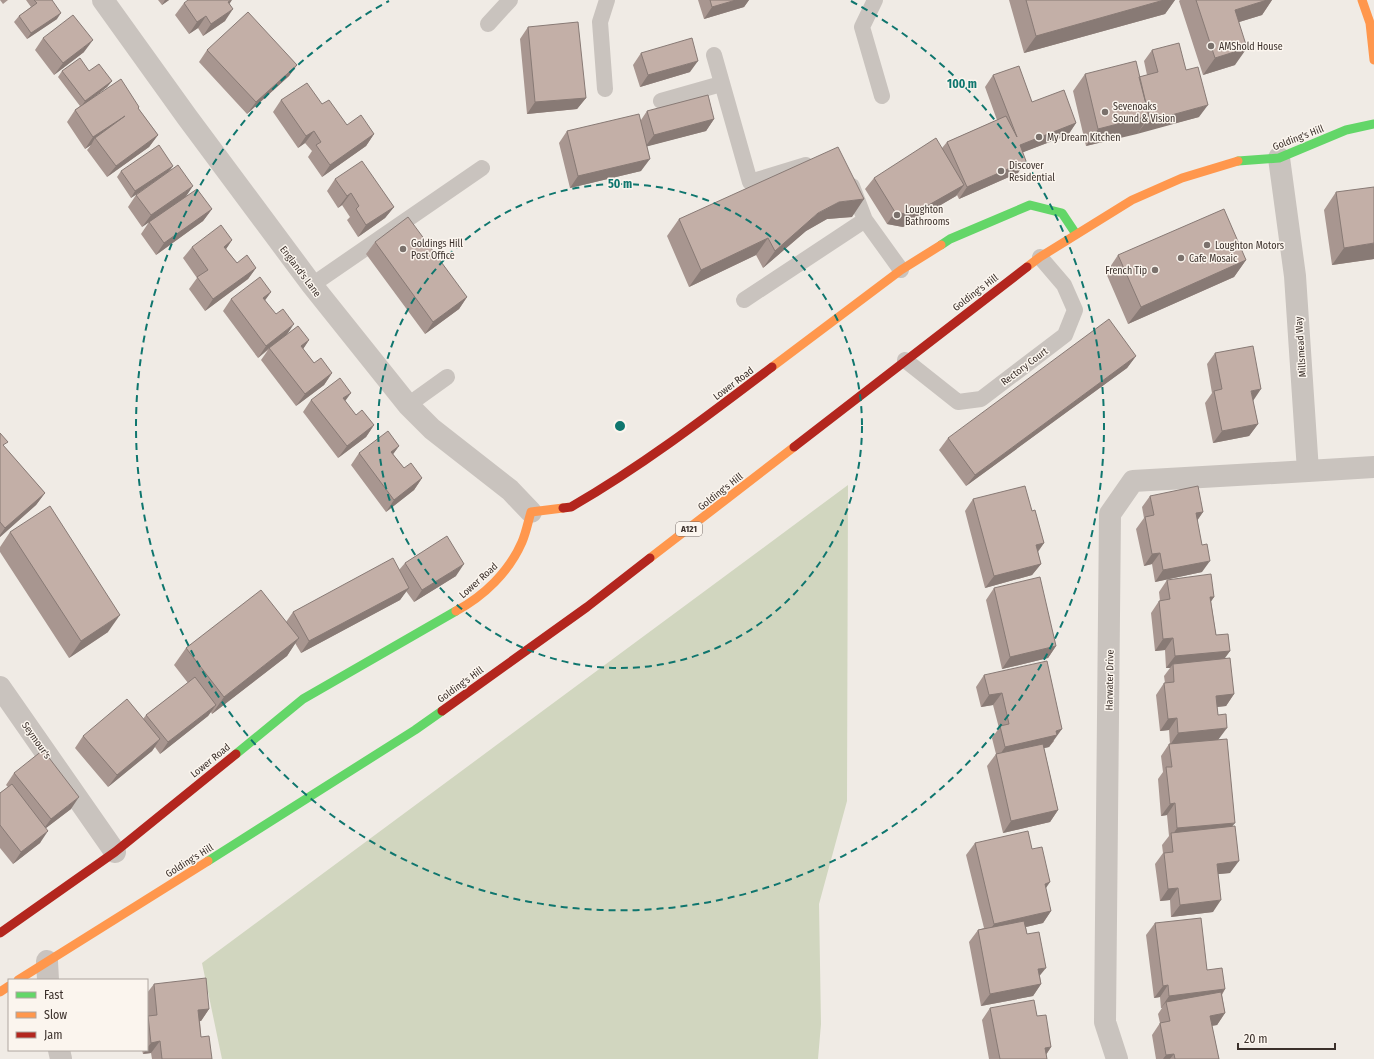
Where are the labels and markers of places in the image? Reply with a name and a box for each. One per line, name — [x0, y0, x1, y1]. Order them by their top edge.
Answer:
marker: AMShold House — [1206, 41, 1216, 51]
place label: AMShold House — [1219, 41, 1283, 53]
place label: Sevenoaks Sound & Vision — [1113, 101, 1175, 125]
marker: Sevenoaks Sound & Vision — [1100, 107, 1110, 117]
marker: My Dream Kitchen — [1034, 132, 1044, 142]
place label: My Dream Kitchen — [1047, 132, 1120, 144]
place label: Discover Residential — [1009, 160, 1055, 184]
marker: Discover Residential — [996, 166, 1006, 176]
place label: Loughton Bathrooms — [905, 204, 950, 228]
marker: Loughton Bathrooms — [892, 210, 902, 220]
place label: Goldings Hill Post Office — [411, 238, 463, 262]
marker: Loughton Motors — [1202, 240, 1212, 250]
place label: Loughton Motors — [1215, 240, 1284, 252]
marker: Goldings Hill Post Office — [398, 244, 408, 254]
marker: Cafe Mosaic — [1176, 253, 1186, 263]
place label: Cafe Mosaic — [1189, 253, 1238, 265]
place label: French Tip — [1105, 265, 1147, 277]
marker: French Tip — [1150, 265, 1160, 275]
centre of rings — [613, 419, 627, 433]

